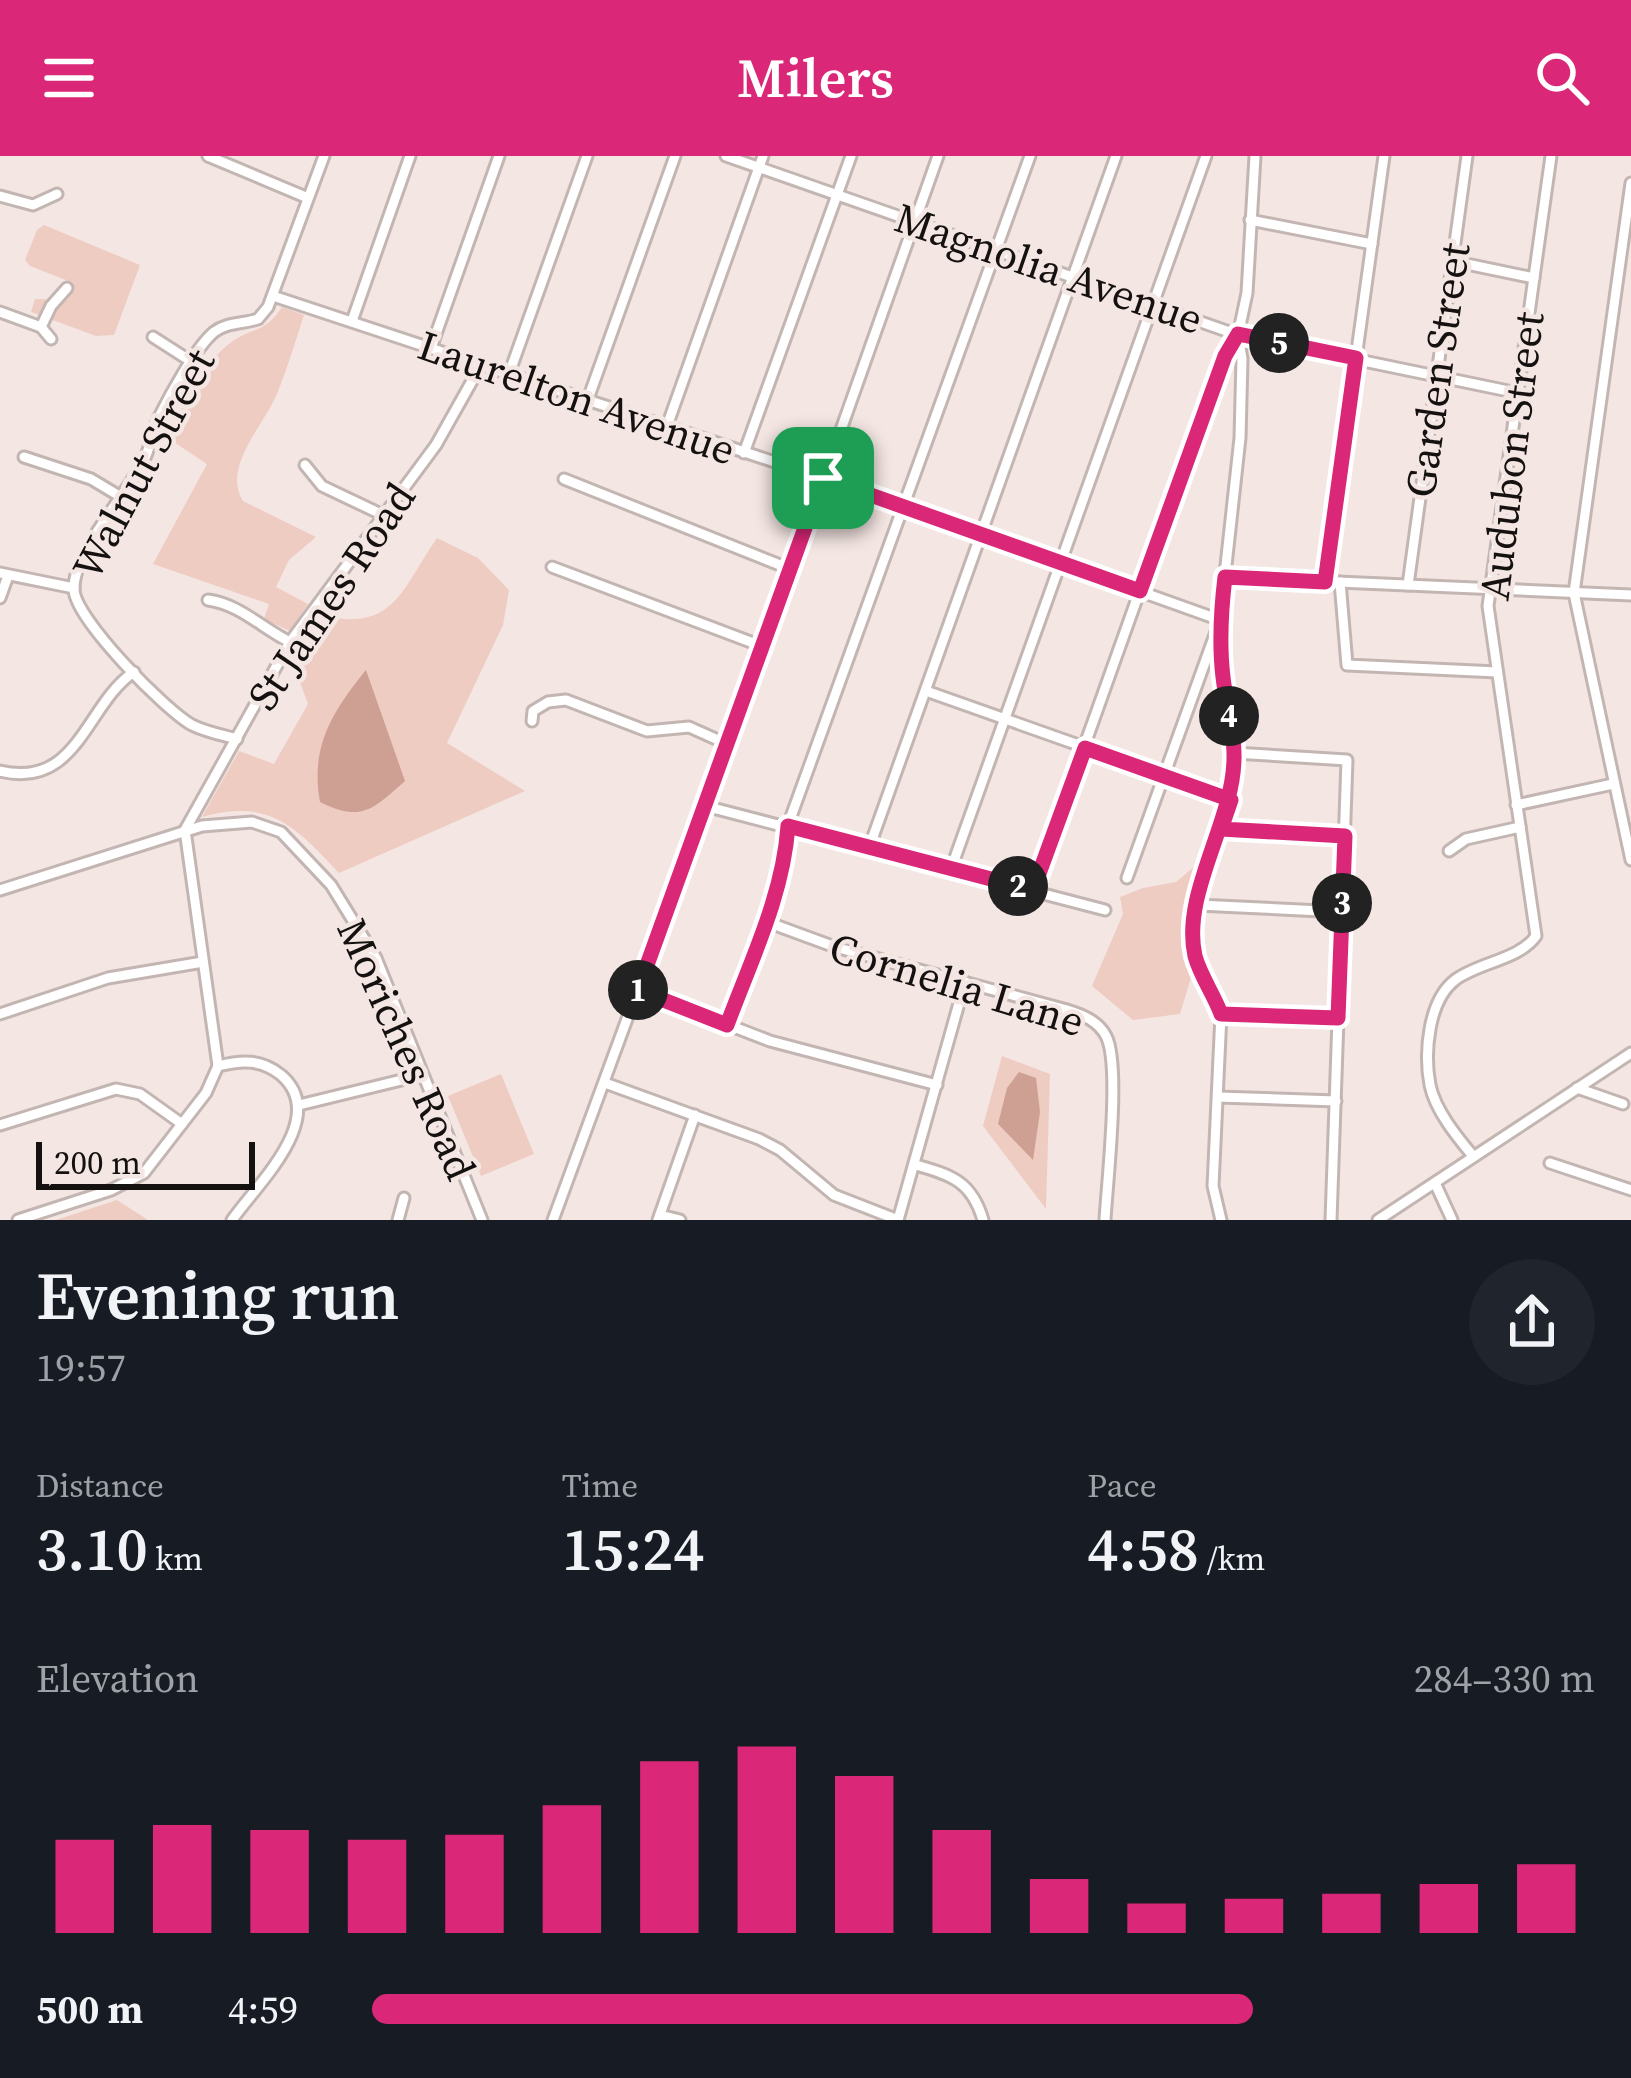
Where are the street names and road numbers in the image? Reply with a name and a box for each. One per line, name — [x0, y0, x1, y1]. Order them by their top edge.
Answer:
street label: Magnolia Avenue — [887, 188, 1211, 348]
street label: Garden Street — [1390, 239, 1484, 501]
street label: Audubon Street — [1465, 308, 1558, 603]
street label: Laurelton Avenue — [411, 316, 743, 478]
street label: Walnut Street — [58, 338, 228, 589]
street label: St James Road — [233, 471, 429, 721]
street label: Moriches Road — [324, 909, 491, 1189]
street label: Cornelia Lane — [823, 918, 1091, 1050]

